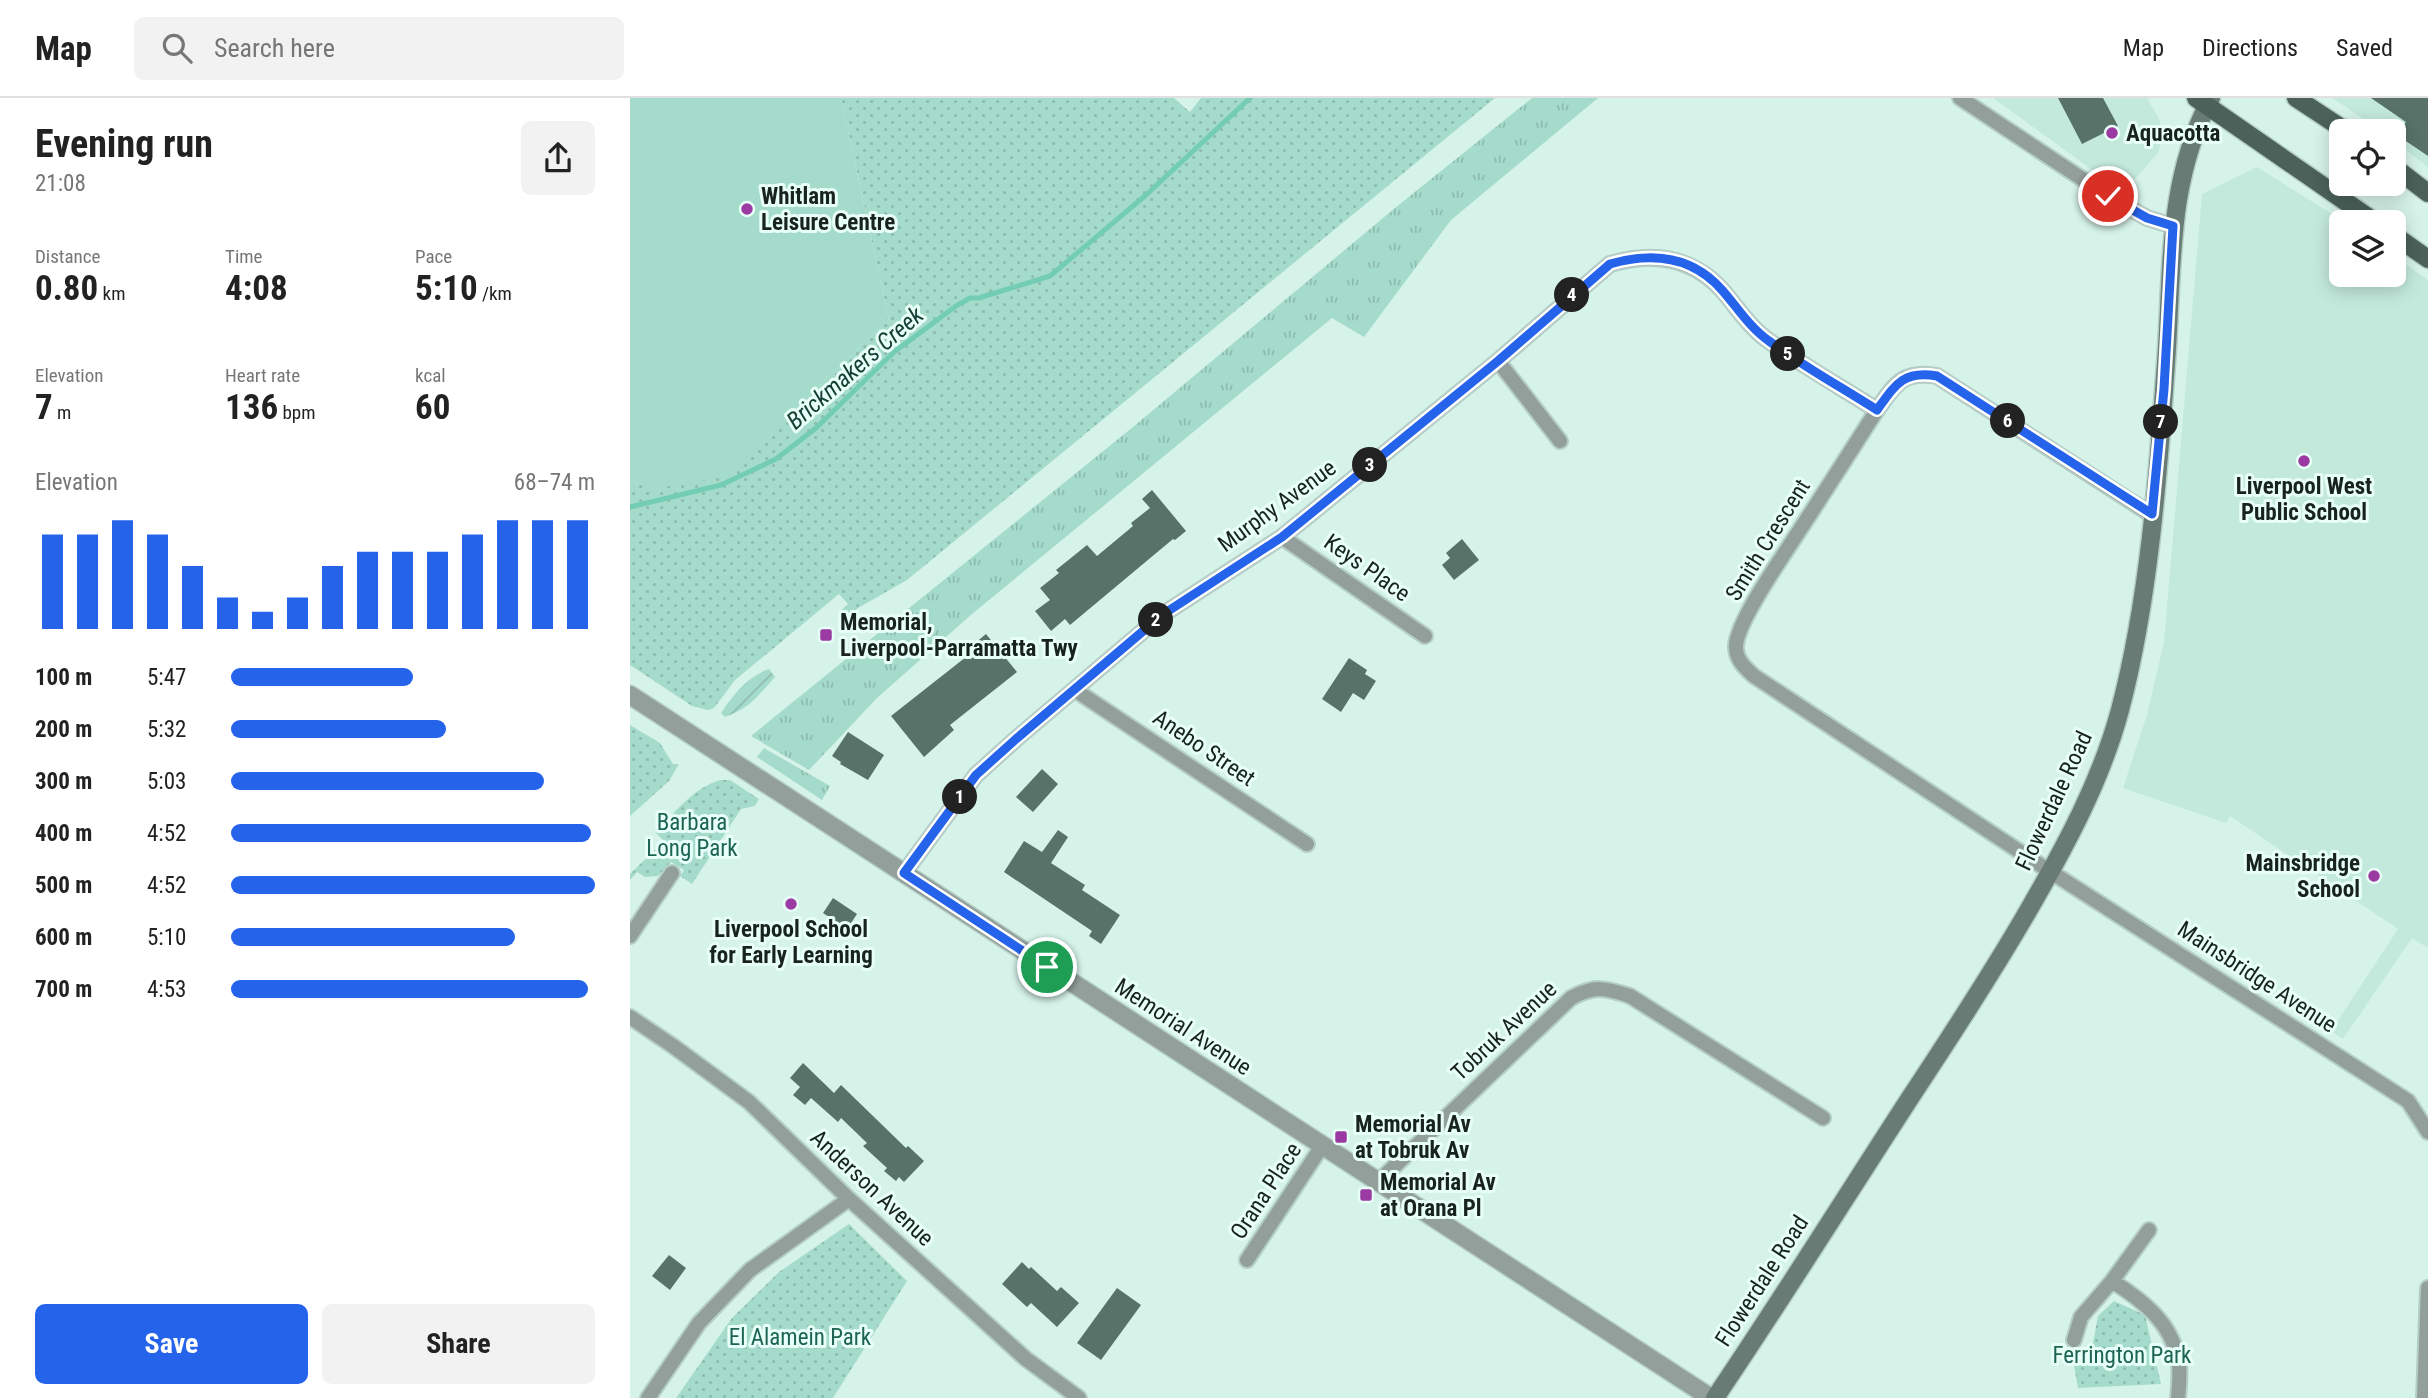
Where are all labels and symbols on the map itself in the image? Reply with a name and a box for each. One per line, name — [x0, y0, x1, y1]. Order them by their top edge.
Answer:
place label: Aquacotta — [2126, 120, 2220, 147]
marker: Aquacotta — [2104, 125, 2120, 141]
pin — [2078, 166, 2138, 226]
place label: Whitlam Leisure Centre — [761, 183, 895, 236]
marker: Whitlam Leisure Centre — [739, 201, 755, 217]
pin: 4 — [1555, 278, 1590, 312]
water label: Brickmakers Creek — [781, 301, 929, 435]
pin: 5 — [1770, 336, 1806, 372]
pin: 6 — [1990, 404, 2026, 438]
pin: 7 — [2144, 404, 2178, 440]
pin: 3 — [1352, 448, 1388, 482]
marker: Liverpool West Public School — [2296, 453, 2312, 469]
street label: Murphy Avenue — [1213, 454, 1341, 558]
place label: Liverpool West Public School — [2236, 473, 2372, 526]
street label: Smith Crescent — [1720, 474, 1816, 606]
street label: Keys Place — [1319, 529, 1415, 607]
pin: 2 — [1138, 602, 1174, 638]
place label: Memorial, Liverpool-Parramatta Twy — [840, 609, 1078, 662]
marker: Memorial, Liverpool-Parramatta Twy — [818, 627, 834, 643]
street label: Anebo Street — [1148, 704, 1260, 792]
street label: Flowerdale Road — [2010, 727, 2098, 875]
pin: 1 — [942, 780, 978, 814]
park label: Barbara Long Park — [646, 809, 738, 862]
place label: Mainsbridge School — [2245, 850, 2360, 903]
marker: Mainsbridge School — [2366, 868, 2382, 884]
marker: Liverpool School for Early Learning — [783, 896, 799, 912]
place label: Liverpool School for Early Learning — [709, 916, 873, 969]
street label: Mainsbridge Avenue — [2173, 916, 2341, 1038]
pin — [1017, 937, 1077, 997]
street label: Memorial Avenue — [1110, 973, 1256, 1081]
street label: Tobruk Avenue — [1446, 976, 1562, 1086]
place label: Memorial Av at Tobruk Av — [1355, 1111, 1471, 1164]
street label: Anderson Avenue — [805, 1124, 939, 1252]
marker: Memorial Av at Tobruk Av — [1333, 1129, 1349, 1145]
street label: Orana Place — [1225, 1138, 1307, 1244]
place label: Memorial Av at Orana Pl — [1380, 1169, 1496, 1222]
marker: Memorial Av at Orana Pl — [1358, 1187, 1374, 1203]
street label: Flowerdale Road — [1710, 1211, 1814, 1351]
park label: El Alamein Park — [729, 1324, 872, 1351]
park label: Ferrington Park — [2053, 1342, 2192, 1369]

